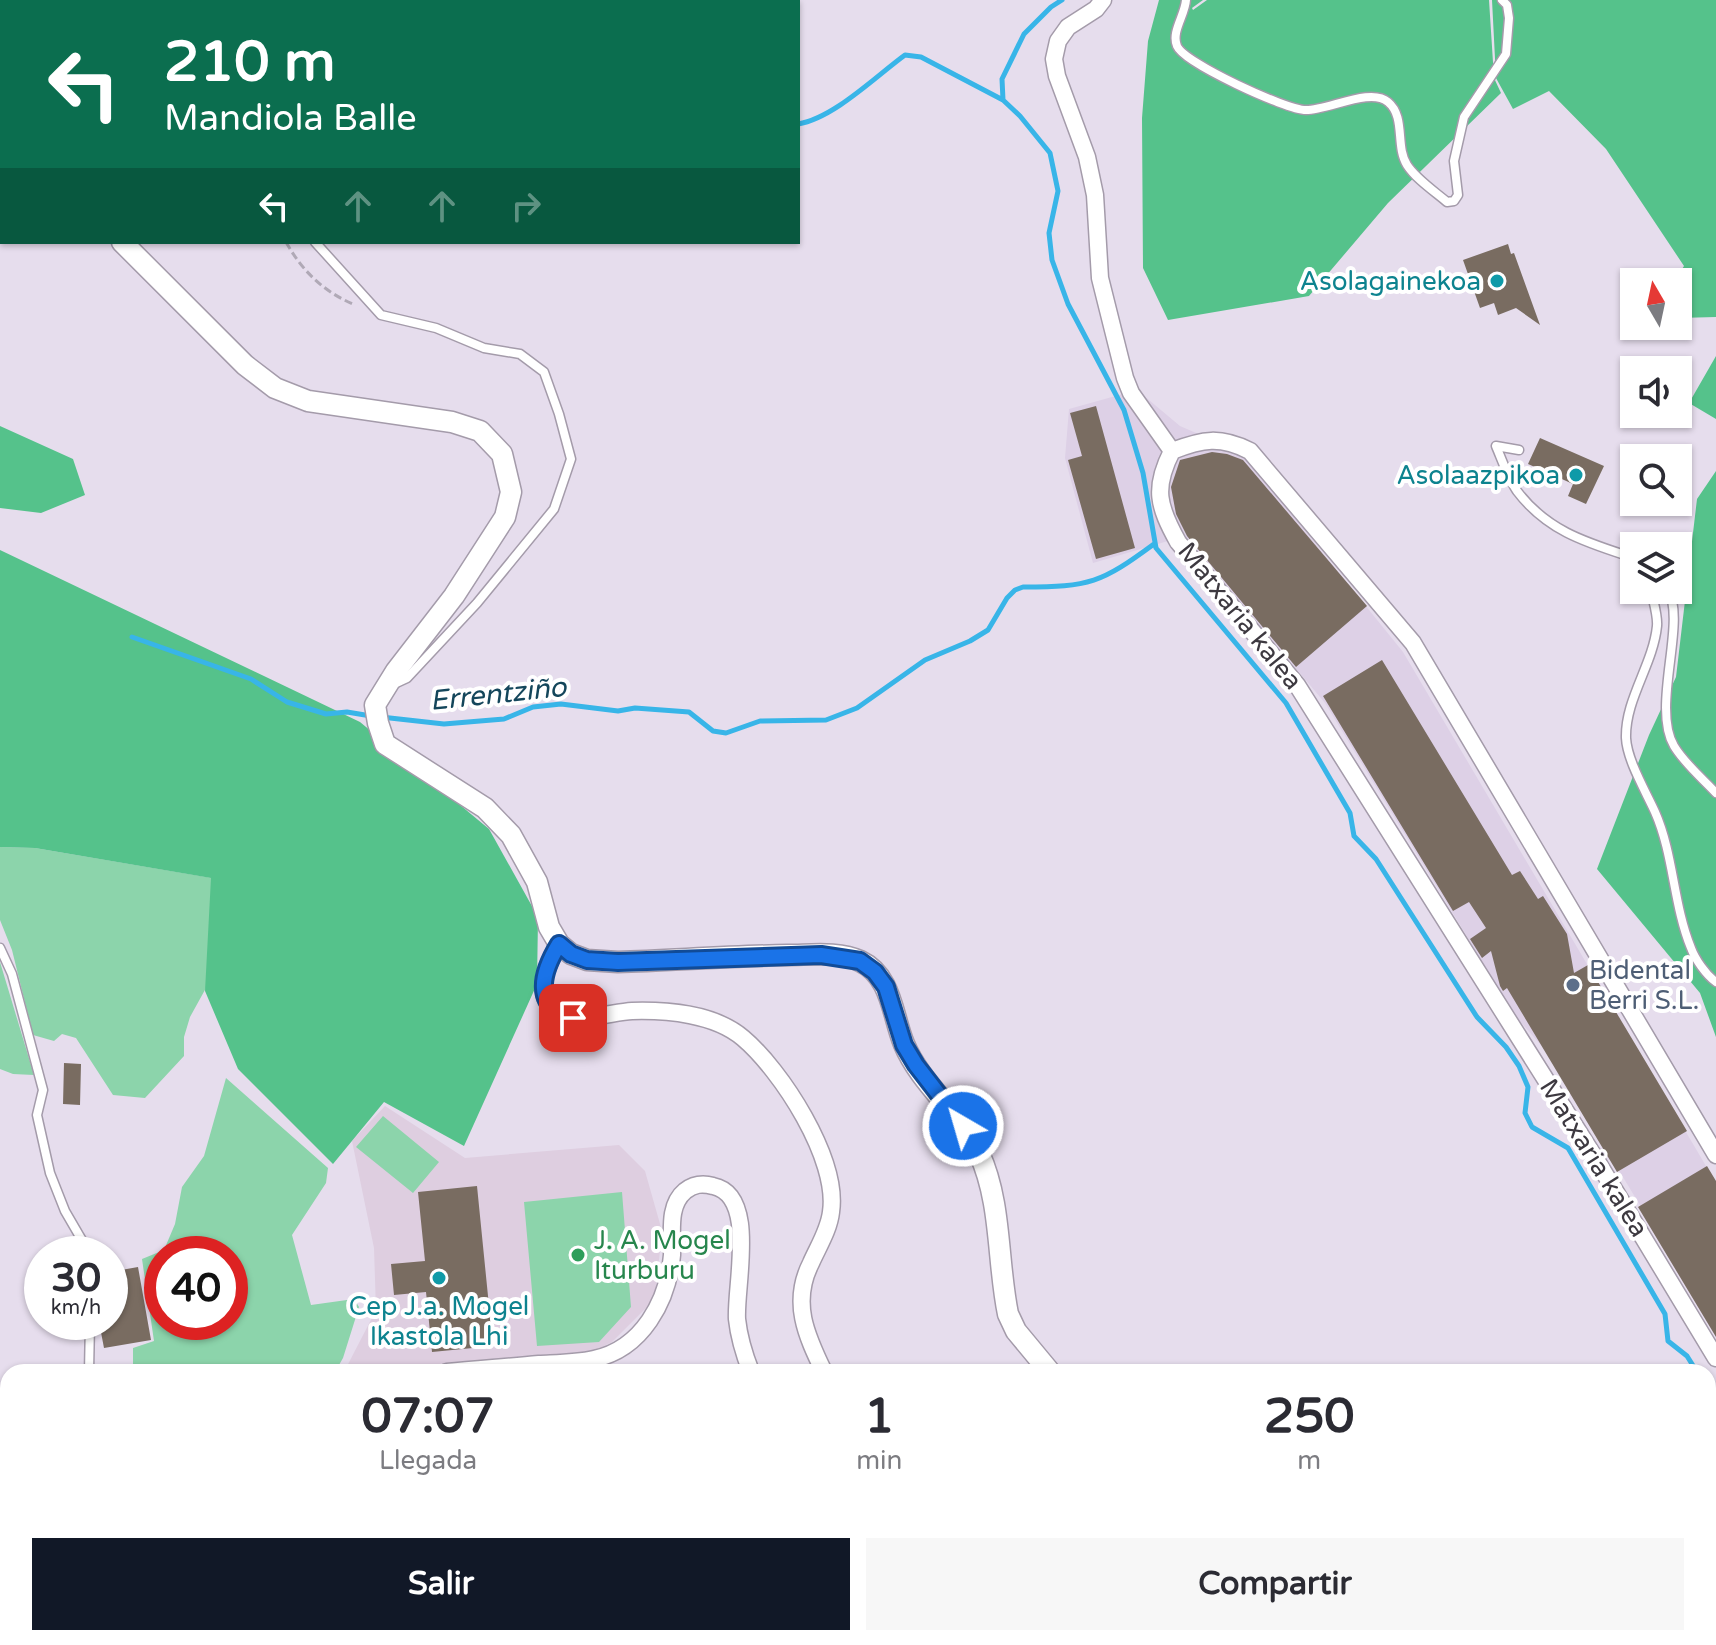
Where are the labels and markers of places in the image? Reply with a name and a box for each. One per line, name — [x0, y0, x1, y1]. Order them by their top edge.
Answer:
place label: Asolagainekoa — [1300, 266, 1481, 297]
marker: Asolagainekoa — [1488, 272, 1506, 290]
place label: Asolaazpikoa — [1396, 460, 1560, 491]
marker: Asolaazpikoa — [1567, 466, 1585, 484]
place label: Bidental Berri S.L. — [1589, 955, 1699, 1016]
marker: Bidental Berri S.L. — [1564, 976, 1582, 994]
pin — [539, 984, 607, 1052]
place label: J. A. Mogel Iturburu — [594, 1225, 731, 1286]
marker: J. A. Mogel Iturburu — [569, 1246, 587, 1264]
marker: Cep J.a. Mogel Ikastola Lhi — [430, 1269, 448, 1287]
place label: Cep J.a. Mogel Ikastola Lhi — [349, 1291, 529, 1352]

